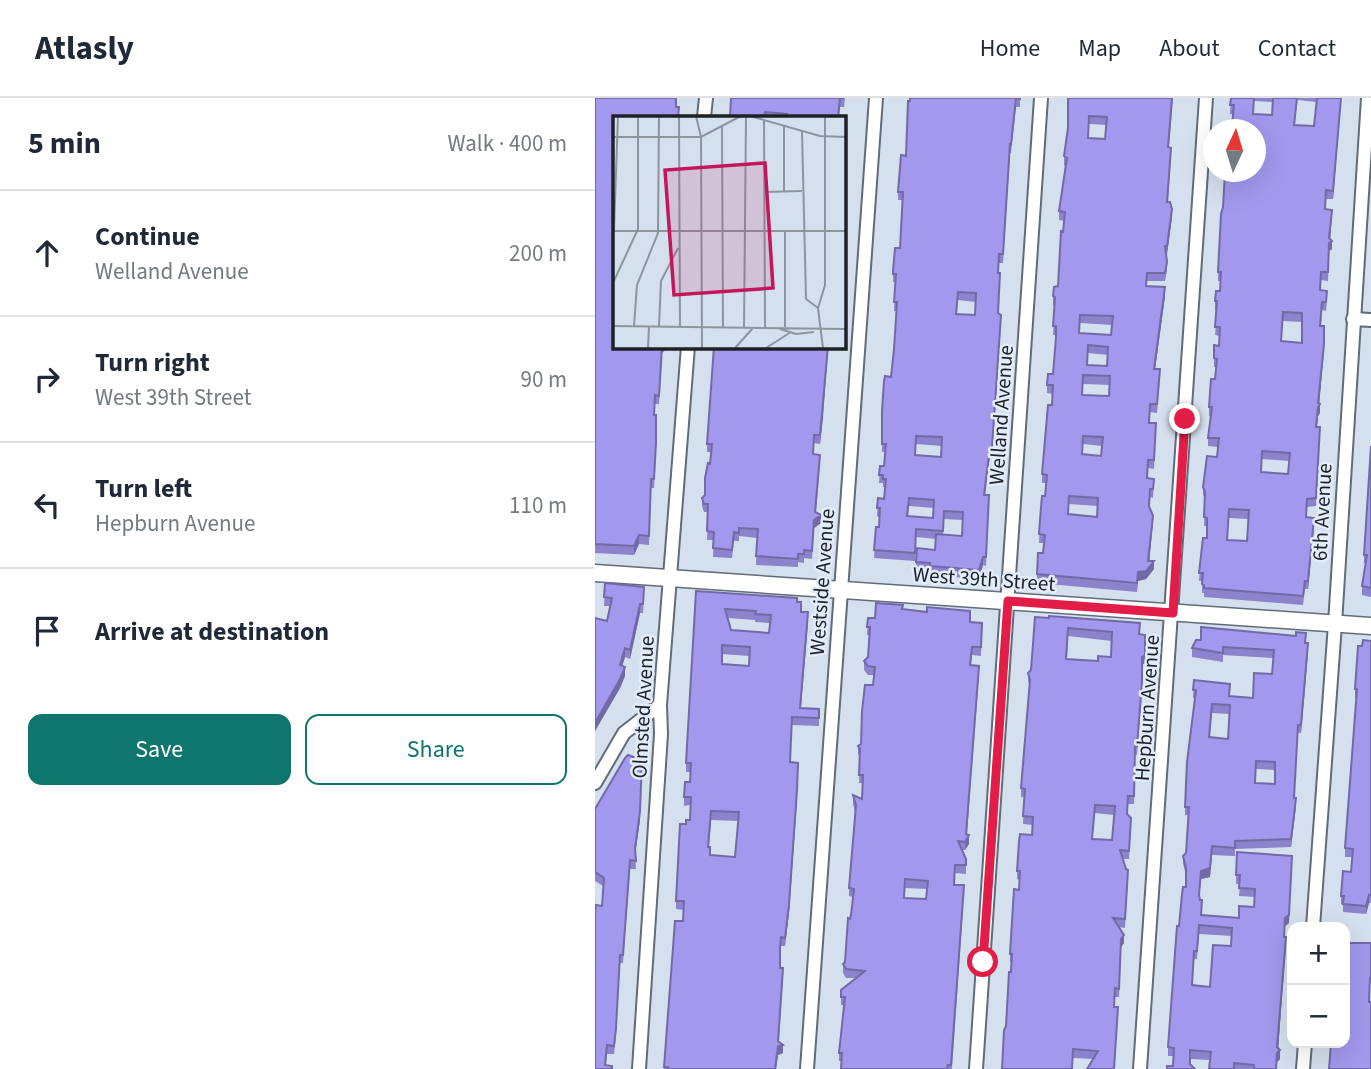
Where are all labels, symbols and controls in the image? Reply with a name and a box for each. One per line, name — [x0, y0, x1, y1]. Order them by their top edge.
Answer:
text: Atlasly — [35, 25, 134, 72]
text: Home — [980, 31, 1040, 66]
text: Map — [1078, 31, 1121, 66]
text: About — [1159, 31, 1220, 66]
text: Contact — [1258, 31, 1336, 66]
inset map — [613, 116, 845, 348]
north arrow — [1203, 119, 1266, 182]
text: 5 min — [28, 122, 101, 165]
text: Walk · 400 m — [448, 127, 567, 160]
text: Continue — [95, 218, 200, 255]
icon: ahead — [28, 234, 66, 272]
text: 200 m — [509, 237, 567, 270]
text: Welland Avenue — [95, 255, 249, 288]
text: Turn right — [95, 344, 210, 381]
street label: Welland Avenue — [981, 344, 1021, 486]
icon: right — [28, 360, 66, 398]
text: 90 m — [520, 363, 567, 396]
text: West 39th Street — [95, 381, 251, 414]
route end — [1169, 403, 1200, 434]
street label: 6th Avenue — [1304, 462, 1340, 562]
text: Turn left — [95, 470, 192, 507]
icon: left — [28, 486, 66, 524]
text: 110 m — [509, 489, 567, 522]
text: Hepburn Avenue — [95, 507, 255, 540]
street label: Westside Avenue — [802, 508, 842, 656]
street label: West 39th Street — [912, 559, 1056, 599]
icon: arrive — [28, 612, 66, 650]
text: Arrive at destination — [95, 613, 329, 650]
street label: Hepburn Avenue — [1127, 634, 1167, 782]
street label: Olmsted Avenue — [624, 635, 662, 779]
button: Save — [28, 714, 291, 785]
button: Share — [305, 714, 567, 785]
map controls — [1287, 922, 1350, 1048]
button: + — [1287, 922, 1350, 985]
route start — [967, 946, 998, 977]
button: − — [1287, 985, 1350, 1048]

